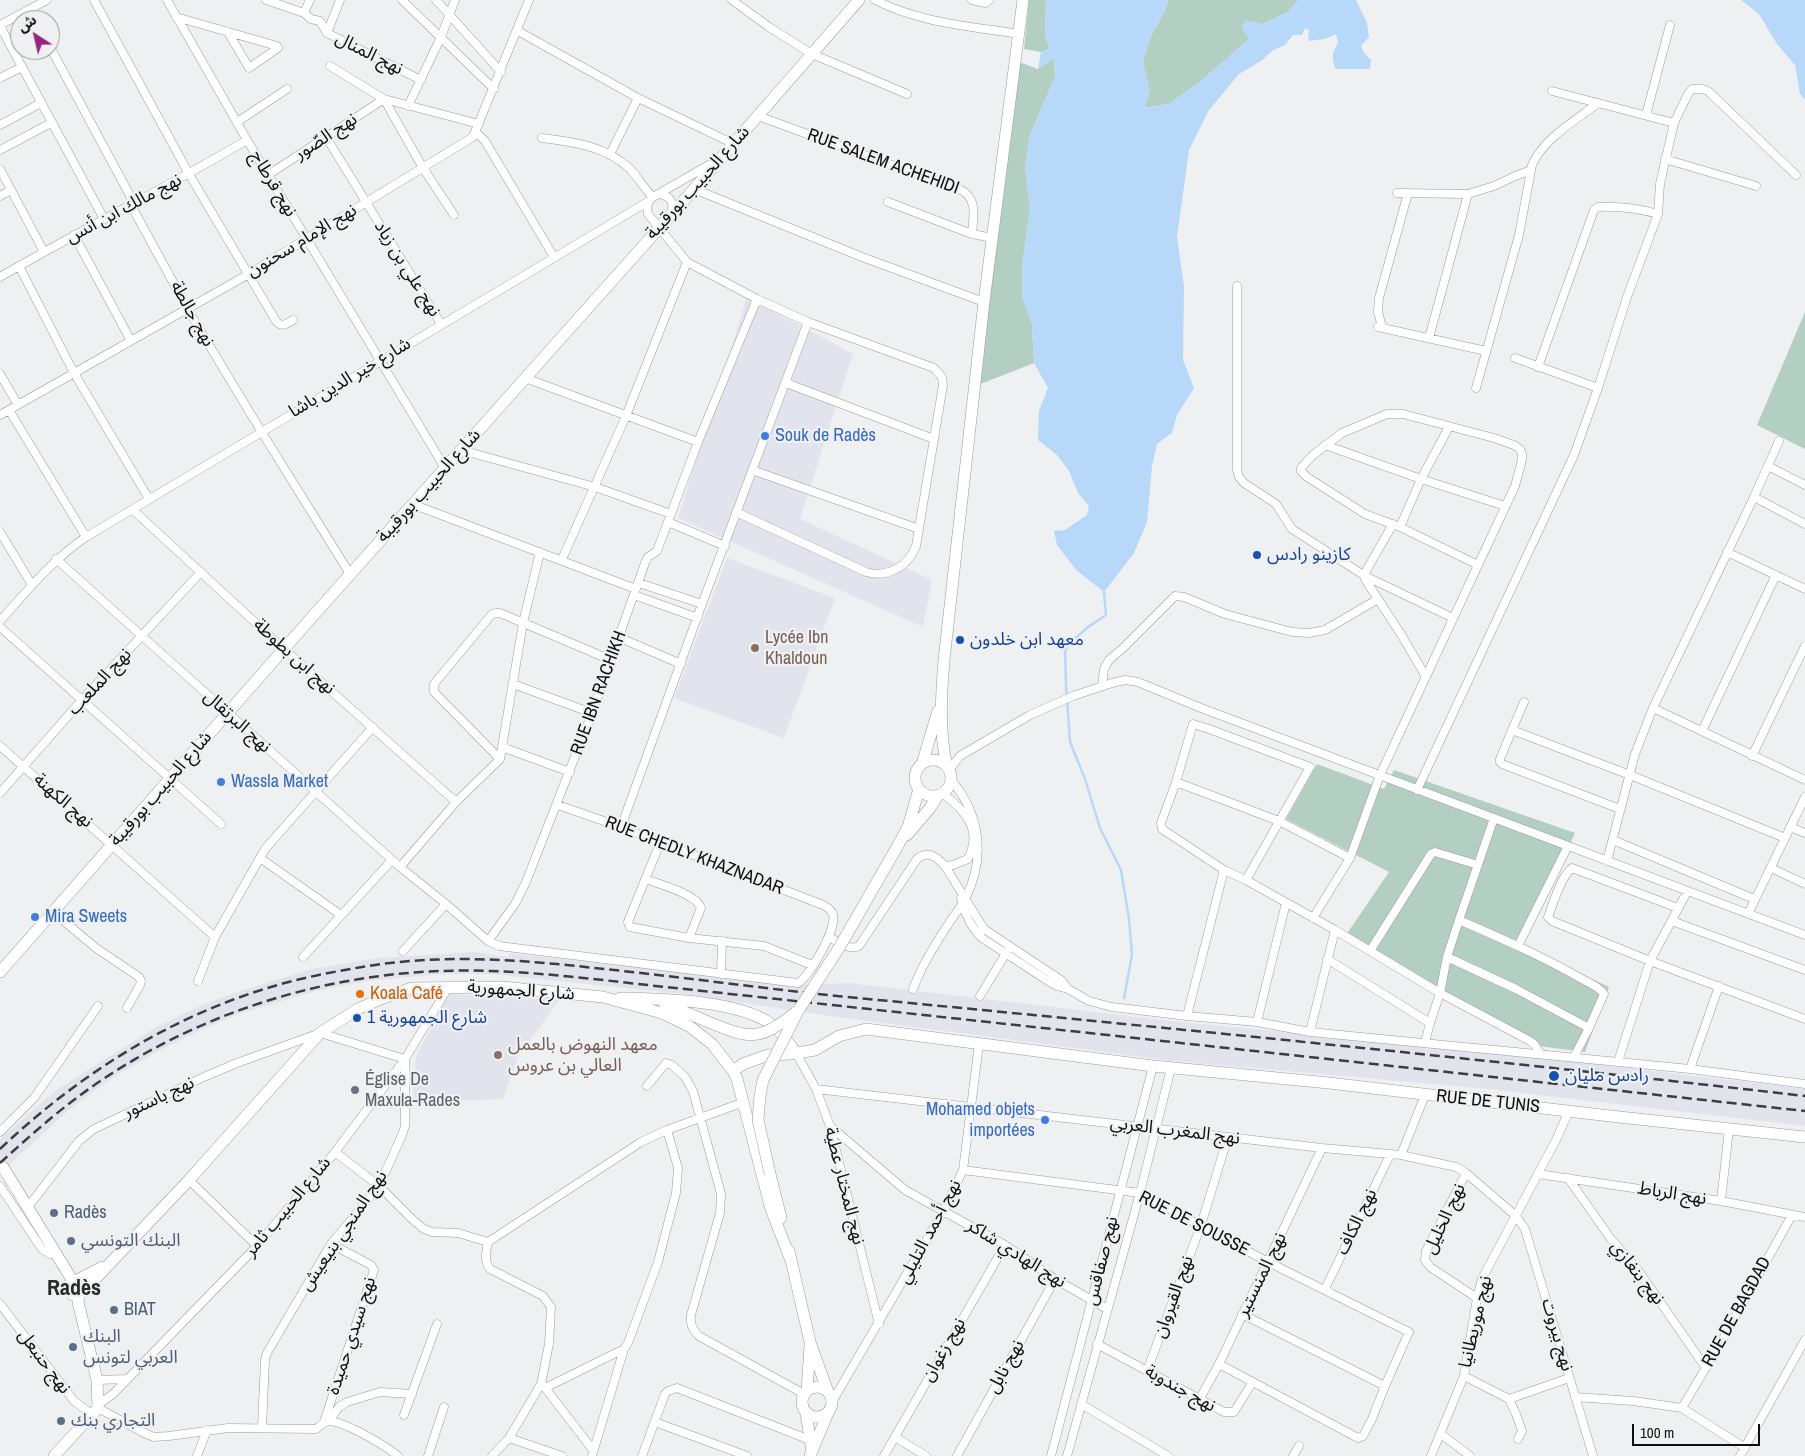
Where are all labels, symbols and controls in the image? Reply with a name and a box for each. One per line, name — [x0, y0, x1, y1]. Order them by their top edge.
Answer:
north arrow — [10, 10, 60, 60]
text: ش — [14, 11, 40, 36]
street label: نهج المنال — [332, 28, 406, 80]
street label: نهج الصّور — [290, 109, 362, 165]
street label: شارع الحبيب بورقيبة — [641, 122, 755, 244]
street label: RUE SALEM ACHEHIDI — [804, 125, 962, 199]
street label: نهج قرطاج — [245, 147, 301, 221]
street label: نهج مالك ابن أنس — [62, 169, 186, 249]
street label: نهج الإمام سحنون — [243, 200, 361, 282]
street label: نهج علي بن زياد — [369, 217, 445, 321]
street label: نهج جالطة — [165, 277, 219, 351]
street label: شارع خير الدين باشا — [285, 333, 415, 423]
street label: شارع الحبيب بورقيبة — [372, 425, 486, 547]
place label: Souk de Radès — [775, 425, 876, 447]
marker: Souk de Radès — [759, 430, 771, 442]
place label: كازينو رادس — [1267, 544, 1351, 566]
marker: كازينو رادس — [1251, 549, 1263, 561]
street label: نهج ابن بطوطة — [248, 614, 340, 700]
place label: Lycée Ibn Khaldoun — [765, 627, 828, 670]
street label: RUE IBN RACHIKH — [567, 628, 631, 758]
place label: معهد ابن خلدون — [970, 629, 1084, 651]
marker: معهد ابن خلدون — [954, 634, 966, 646]
marker: Lycée Ibn Khaldoun — [749, 642, 761, 654]
street label: نهج الملعب — [64, 644, 136, 720]
street label: نهج البرتقال — [199, 686, 275, 758]
street label: شارع الحبيب بورقيبة — [105, 727, 217, 851]
street label: نهج الكهنة — [29, 769, 97, 833]
place label: Wassla Market — [231, 771, 328, 793]
marker: Wassla Market — [215, 776, 227, 788]
street label: RUE CHEDLY KHAZNADAR — [602, 812, 786, 900]
place label: Mira Sweets — [45, 906, 127, 928]
marker: Mira Sweets — [29, 911, 41, 923]
street label: شارع الجمهورية — [466, 976, 576, 1006]
place label: Koala Café — [370, 983, 443, 1005]
marker: Koala Café — [354, 988, 366, 1000]
place label: شارع الجمهورية 1 — [367, 1007, 487, 1029]
marker: شارع الجمهورية 1 — [351, 1012, 363, 1024]
place label: معهد النهوض بالعمل العالي بن عروس — [508, 1034, 658, 1076]
marker: معهد النهوض بالعمل العالي بن عروس — [492, 1049, 504, 1061]
place label: رادس مليان — [1565, 1065, 1649, 1087]
place label: Église De Maxula-Rades — [365, 1069, 460, 1112]
marker: رادس مليان — [1547, 1069, 1561, 1083]
street label: نهج باستور — [120, 1072, 198, 1124]
marker: Église De Maxula-Rades — [349, 1084, 361, 1096]
street label: RUE DE TUNIS — [1435, 1086, 1541, 1118]
place label: Mohamed objets importées — [926, 1099, 1035, 1142]
street label: نهج المغرب العربي — [1109, 1112, 1241, 1150]
marker: Mohamed objets importées — [1039, 1114, 1051, 1126]
street label: نهج المختار عطية — [819, 1125, 869, 1247]
street label: شارع الحبيب ثامر — [240, 1153, 336, 1261]
street label: نهج المنجي بنيعيش — [296, 1167, 392, 1295]
street label: نهج أحمد التليلي — [893, 1176, 967, 1288]
street label: نهج الرباط — [1636, 1178, 1708, 1210]
street label: نهج الخليل — [1419, 1180, 1471, 1258]
street label: نهج الكاف — [1332, 1185, 1382, 1259]
street label: RUE DE SOUSSE — [1135, 1187, 1253, 1261]
place label: Radès — [64, 1202, 107, 1224]
marker: Radès — [48, 1207, 60, 1219]
street label: نهج صفاقس — [1081, 1214, 1123, 1308]
street label: نهج الهادي شاكر — [962, 1215, 1070, 1293]
street label: نهج المنستير — [1232, 1229, 1292, 1321]
place label: البنك التونسي — [81, 1230, 181, 1252]
marker: البنك التونسي — [65, 1235, 77, 1247]
street label: نهج بنغازي — [1605, 1237, 1669, 1309]
street label: نهج القيروان — [1149, 1253, 1199, 1341]
street label: RUE DE BAGDAD — [1698, 1253, 1776, 1371]
street label: نهج سيدي حميدة — [323, 1274, 381, 1398]
street label: نهج موريطانيا — [1455, 1274, 1497, 1370]
district label: Radès — [47, 1276, 101, 1302]
street label: نهج بيروت — [1536, 1296, 1578, 1374]
place label: BIAT — [124, 1299, 156, 1321]
marker: BIAT — [108, 1304, 120, 1316]
street label: نهج زغوان — [917, 1314, 971, 1386]
street label: نهج حنبعل — [13, 1325, 75, 1399]
place label: البنك العربي لتونس — [83, 1326, 178, 1368]
street label: نهج نابل — [983, 1336, 1029, 1398]
marker: البنك العربي لتونس — [67, 1341, 79, 1353]
street label: نهج جندوبة — [1141, 1361, 1219, 1417]
place label: التجاري بنك — [71, 1410, 155, 1432]
scale bar — [1635, 1414, 1762, 1446]
marker: التجاري بنك — [55, 1415, 67, 1427]
text: 100 m — [1640, 1422, 1674, 1443]

